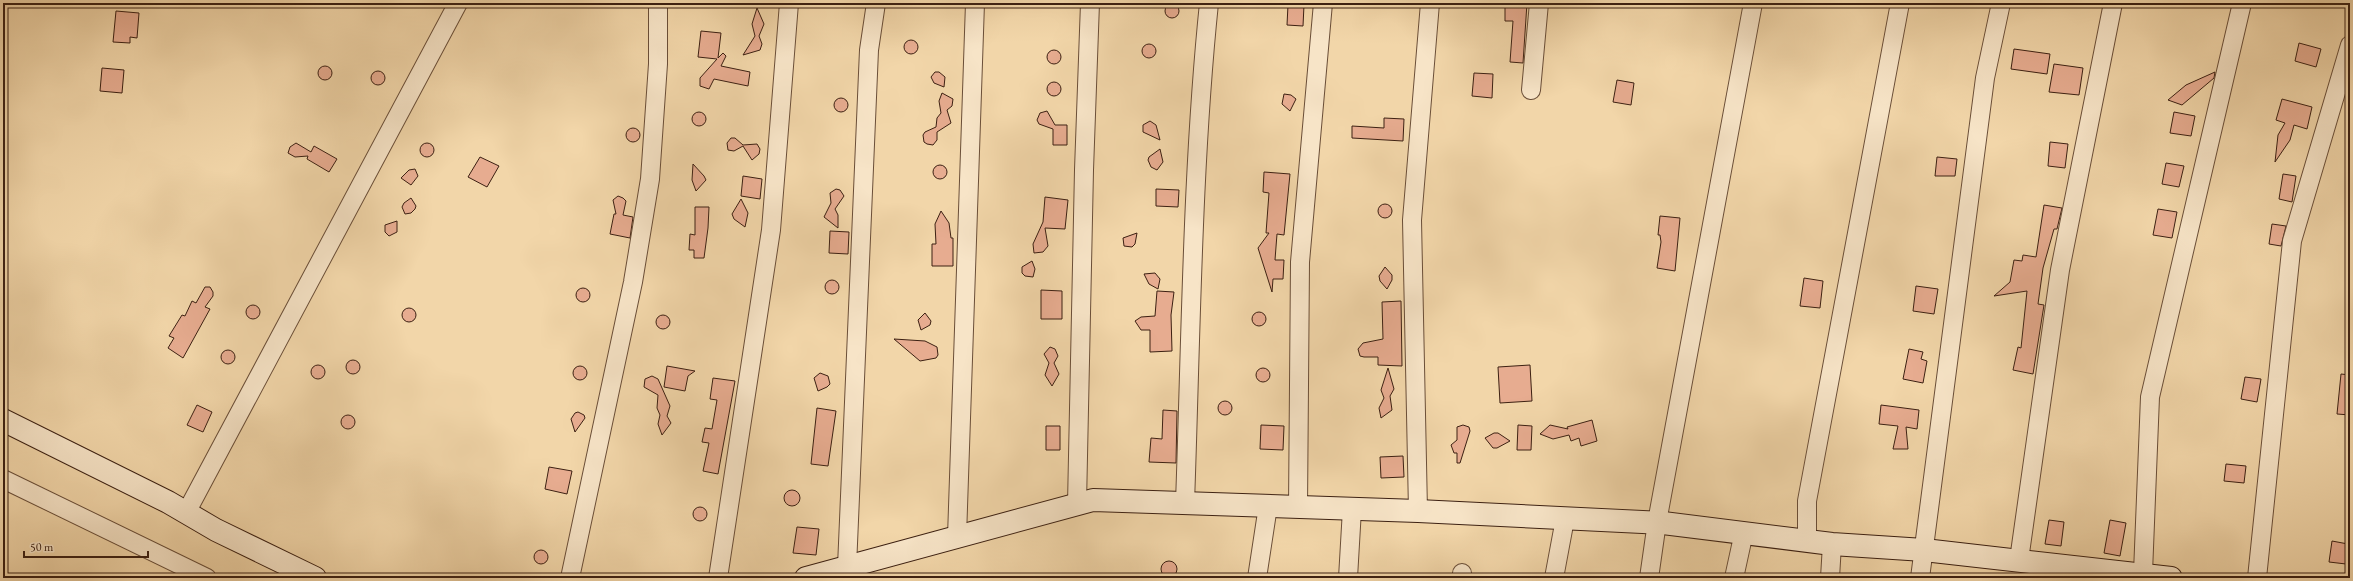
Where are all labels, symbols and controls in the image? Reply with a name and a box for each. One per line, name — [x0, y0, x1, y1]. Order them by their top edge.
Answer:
scale bar — [24, 533, 148, 559]
text: 50 m — [30, 539, 54, 555]

